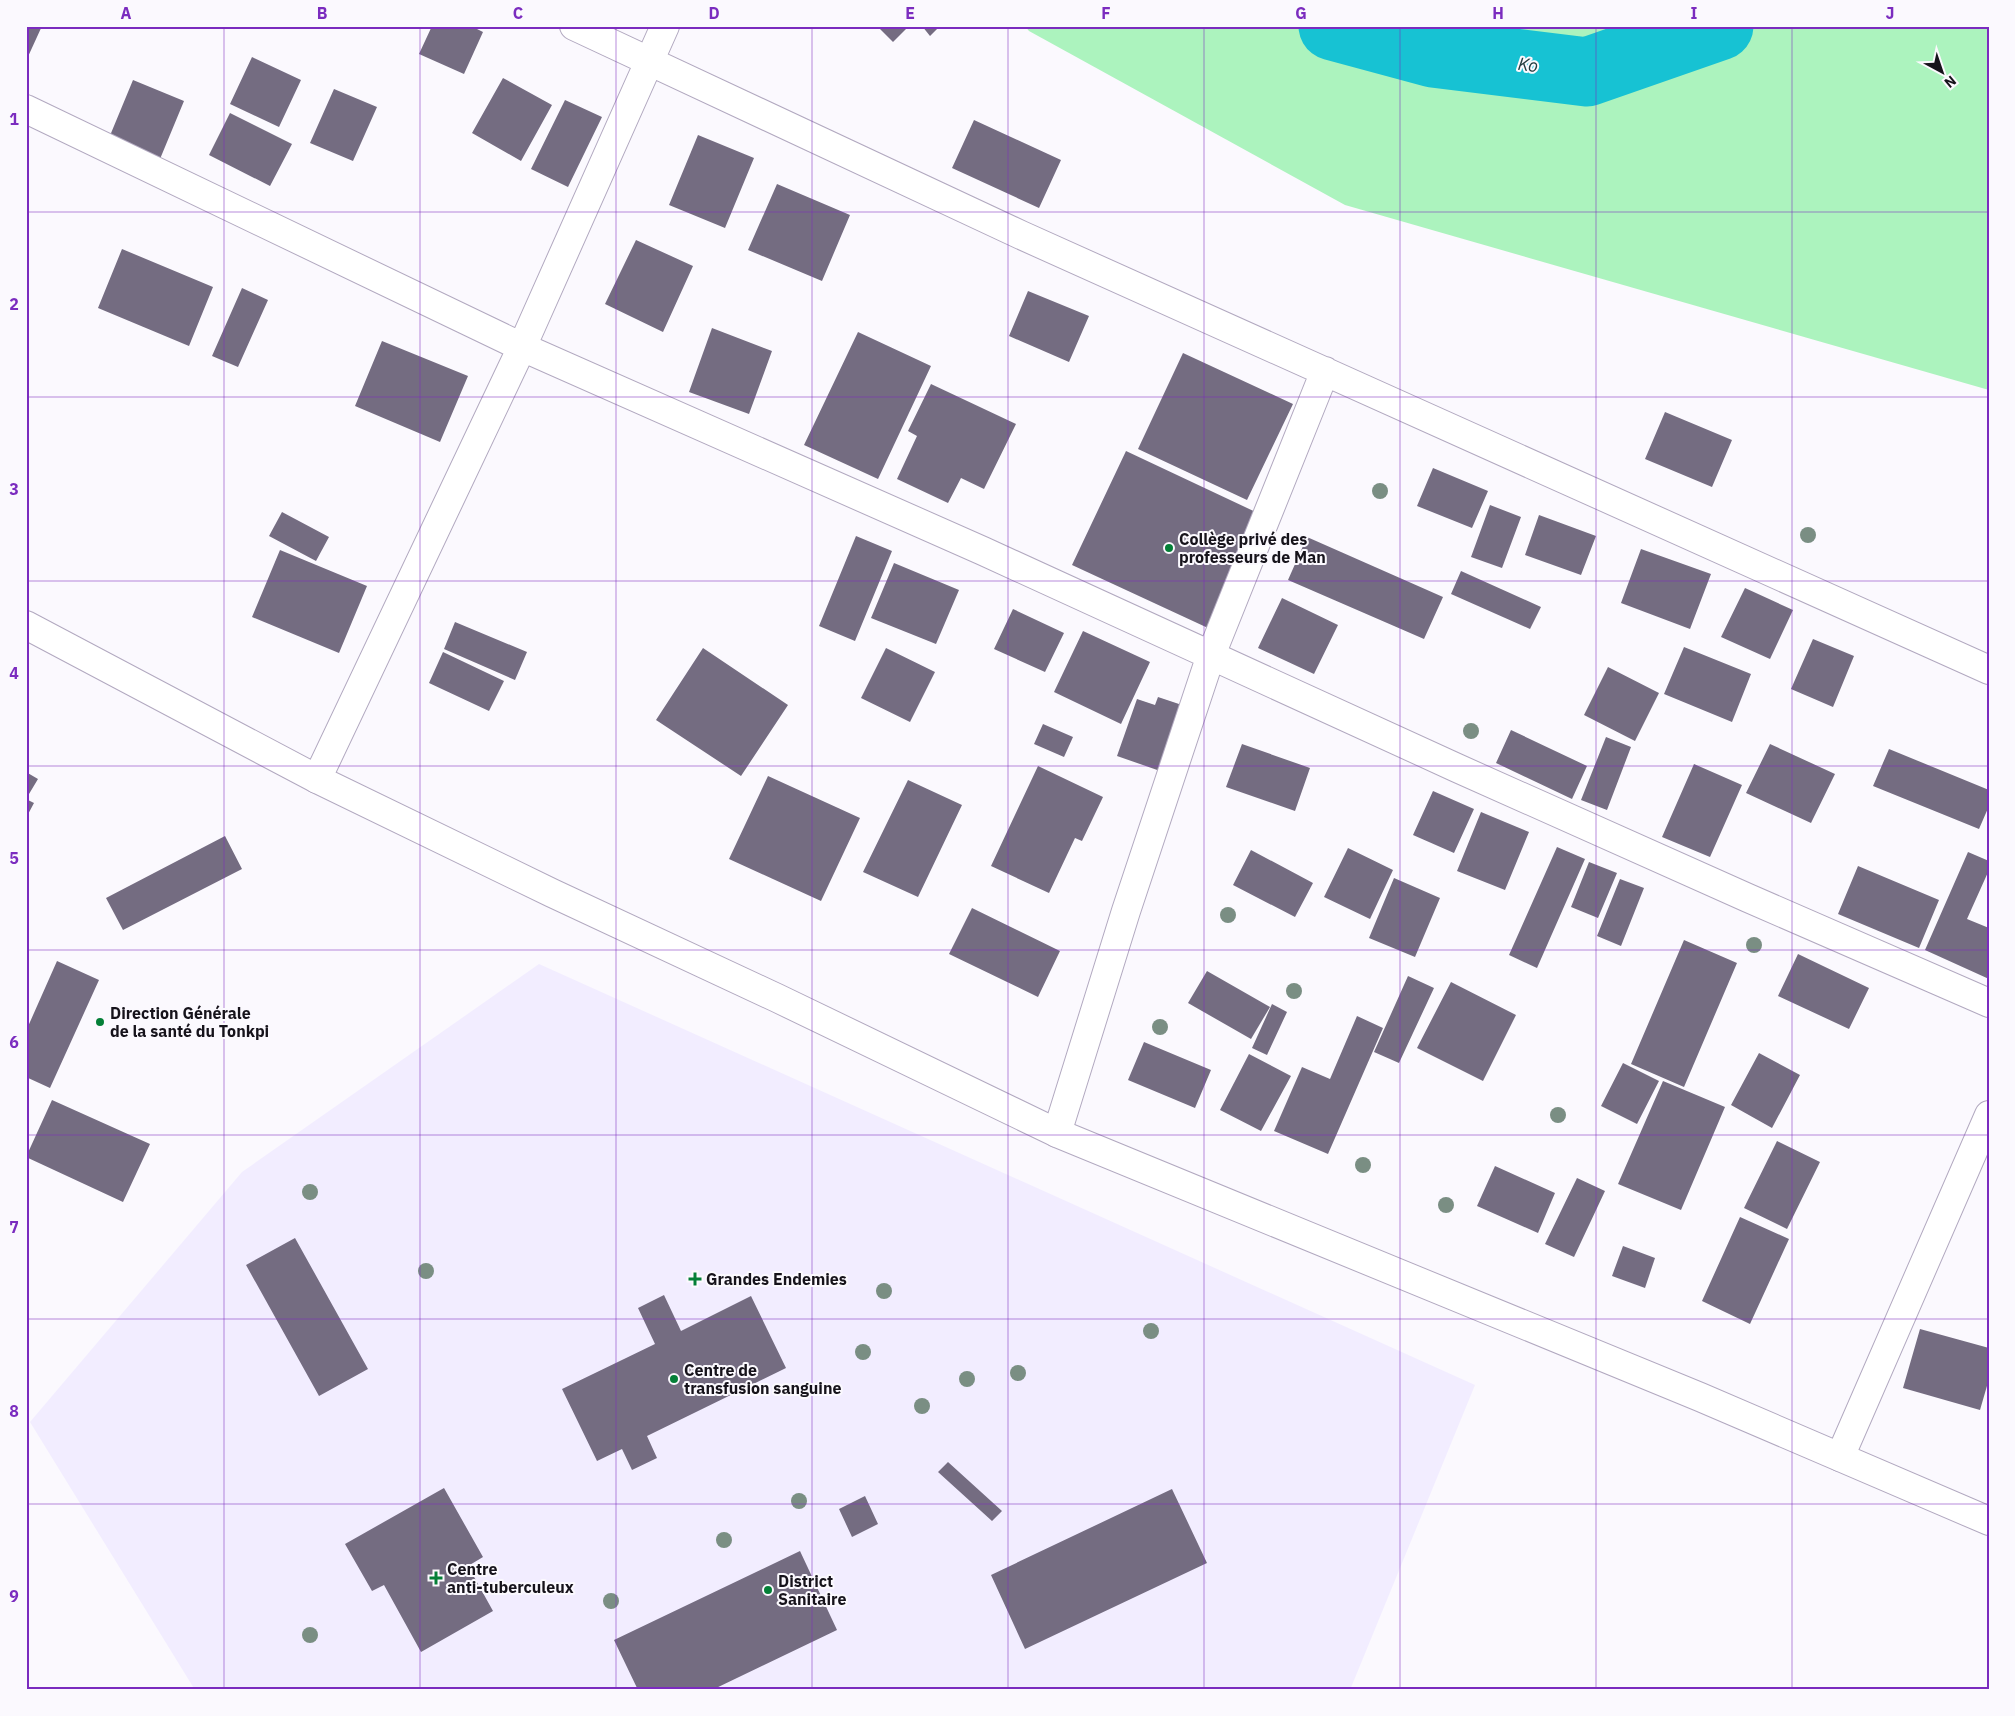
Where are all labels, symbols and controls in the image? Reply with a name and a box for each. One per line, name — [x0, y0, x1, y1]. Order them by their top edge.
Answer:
text: A — [121, 3, 132, 23]
text: B — [317, 3, 328, 23]
text: C — [513, 3, 523, 23]
text: D — [708, 3, 720, 23]
text: E — [905, 3, 915, 23]
text: F — [1101, 3, 1111, 23]
text: G — [1295, 3, 1307, 23]
text: H — [1492, 3, 1504, 23]
text: I — [1691, 3, 1698, 23]
text: J — [1886, 3, 1894, 23]
north arrow — [1918, 48, 1968, 98]
water label: Ko — [1517, 52, 1540, 77]
text: N — [1941, 72, 1960, 92]
text: 1 — [9, 109, 19, 129]
text: 2 — [9, 294, 19, 314]
text: 3 — [9, 479, 19, 499]
place label: Collège privé des professeurs de Man — [1179, 529, 1326, 567]
marker: Collège privé des professeurs de Man — [1163, 542, 1175, 554]
text: 4 — [9, 663, 19, 683]
text: 5 — [9, 848, 19, 868]
place label: Direction Générale de la santé du Tonkpi — [110, 1003, 269, 1041]
marker: Direction Générale de la santé du Tonkpi — [94, 1016, 106, 1028]
text: 6 — [9, 1032, 19, 1052]
text: 7 — [9, 1217, 19, 1237]
place label: Grandes Endemies — [706, 1269, 847, 1289]
marker: Grandes Endemies — [688, 1272, 702, 1286]
place label: Centre de transfusion sanguine — [684, 1360, 841, 1398]
marker: Centre de transfusion sanguine — [668, 1373, 680, 1385]
text: 8 — [9, 1401, 19, 1421]
place label: Centre anti-tuberculeux — [447, 1559, 574, 1597]
marker: Centre anti-tuberculeux — [429, 1571, 443, 1585]
place label: District Sanitaire — [778, 1571, 846, 1609]
marker: District Sanitaire — [762, 1584, 774, 1596]
text: 9 — [9, 1586, 19, 1606]

